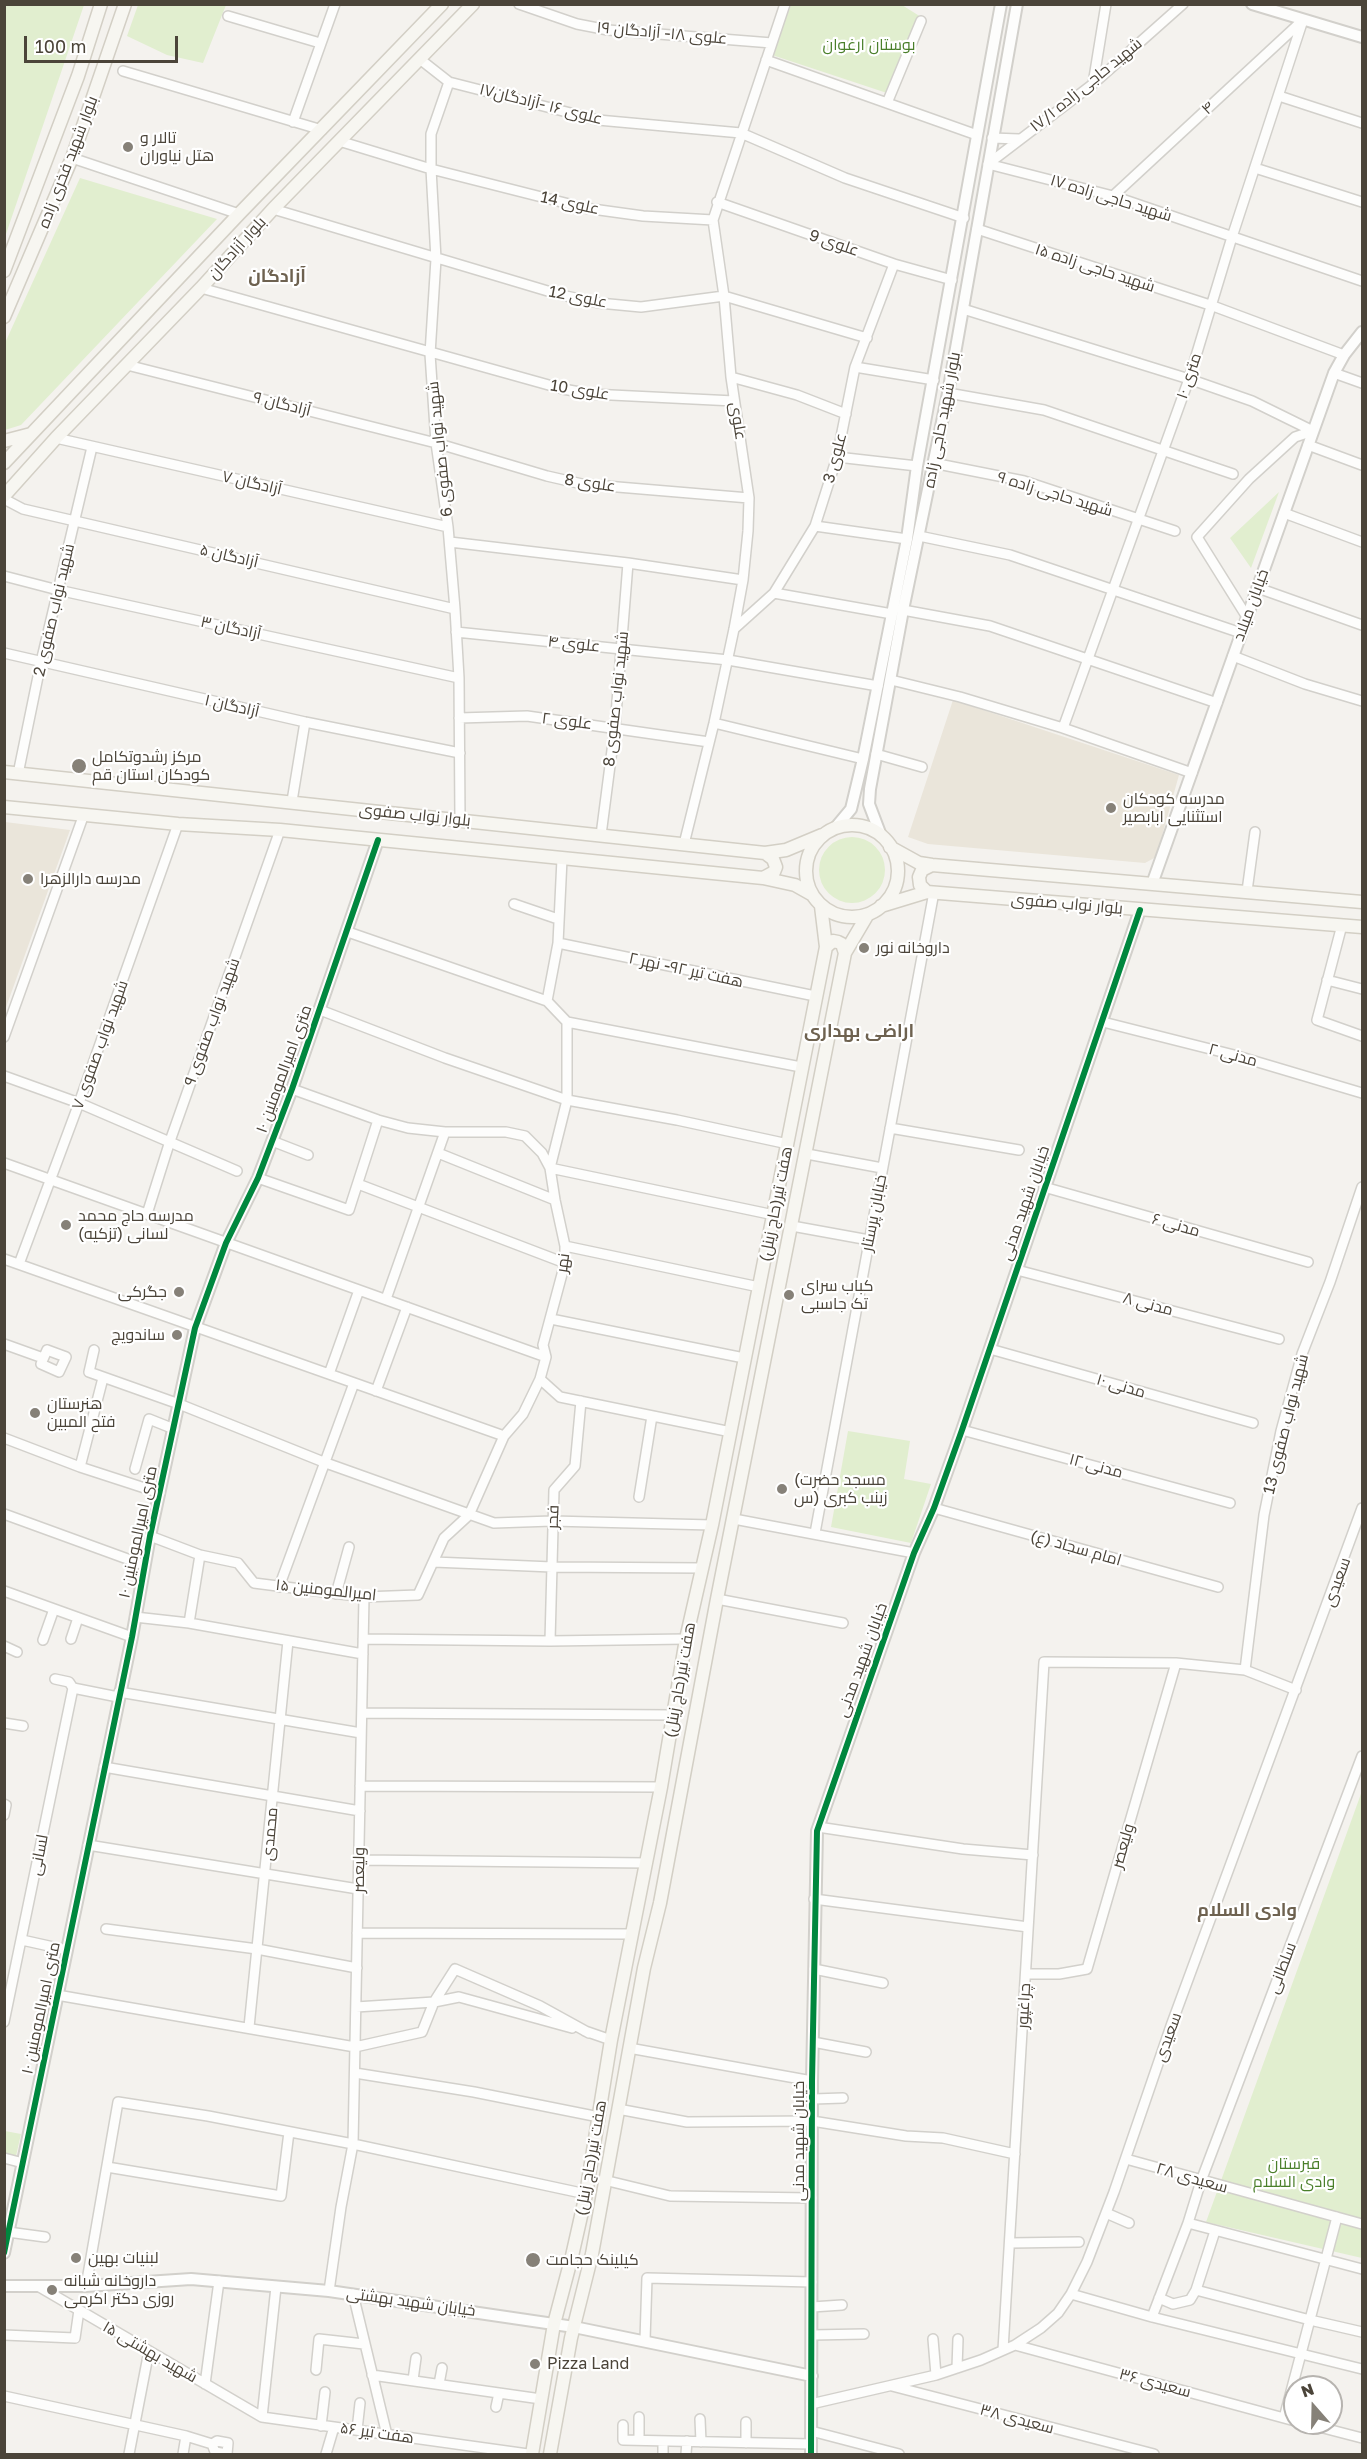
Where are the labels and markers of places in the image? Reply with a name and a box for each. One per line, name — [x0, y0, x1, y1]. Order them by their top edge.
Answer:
place label: تالار و هتل نیاوران — [140, 128, 214, 166]
marker: تالار و هتل نیاوران — [121, 140, 135, 154]
place label: مرکز رشدوتکامل کودکان استان قم — [92, 747, 210, 785]
marker: مرکز رشدوتکامل کودکان استان قم — [70, 757, 88, 775]
place label: مدرسه کودکان استثنایی ابابصیر — [1123, 789, 1225, 827]
marker: مدرسه کودکان استثنایی ابابصیر — [1104, 801, 1118, 815]
place label: مدرسه دارالزهرا — [40, 869, 141, 889]
marker: مدرسه دارالزهرا — [21, 872, 35, 886]
place label: داروخانه نور — [876, 938, 950, 958]
marker: داروخانه نور — [857, 941, 871, 955]
place label: مدرسه حاج محمد لسانی (تزکیه) — [78, 1206, 194, 1244]
marker: مدرسه حاج محمد لسانی (تزکیه) — [59, 1218, 73, 1232]
place label: کباب سرای تک جاسبی — [801, 1276, 873, 1314]
place label: جگرکی — [118, 1282, 167, 1302]
marker: جگرکی — [172, 1285, 186, 1299]
marker: کباب سرای تک جاسبی — [782, 1288, 796, 1302]
place label: ساندویچ — [111, 1325, 165, 1345]
marker: ساندویچ — [170, 1328, 184, 1342]
place label: هنرستان فتح المبین — [47, 1394, 116, 1432]
marker: هنرستان فتح المبین — [28, 1406, 42, 1420]
place label: (مسجد حضرت زینب کبری (س — [794, 1470, 888, 1508]
marker: (مسجد حضرت زینب کبری (س — [775, 1482, 789, 1496]
place label: لبنیات بهین — [88, 2248, 159, 2268]
place label: کیلینک حجامت — [546, 2250, 639, 2270]
marker: لبنیات بهین — [69, 2251, 83, 2265]
marker: کیلینک حجامت — [524, 2251, 542, 2269]
place label: داروخانه شبانه روزی دکتر اکرمی — [64, 2271, 174, 2309]
marker: داروخانه شبانه روزی دکتر اکرمی — [45, 2283, 59, 2297]
place label: Pizza Land — [547, 2354, 629, 2374]
marker: Pizza Land — [528, 2357, 542, 2371]

